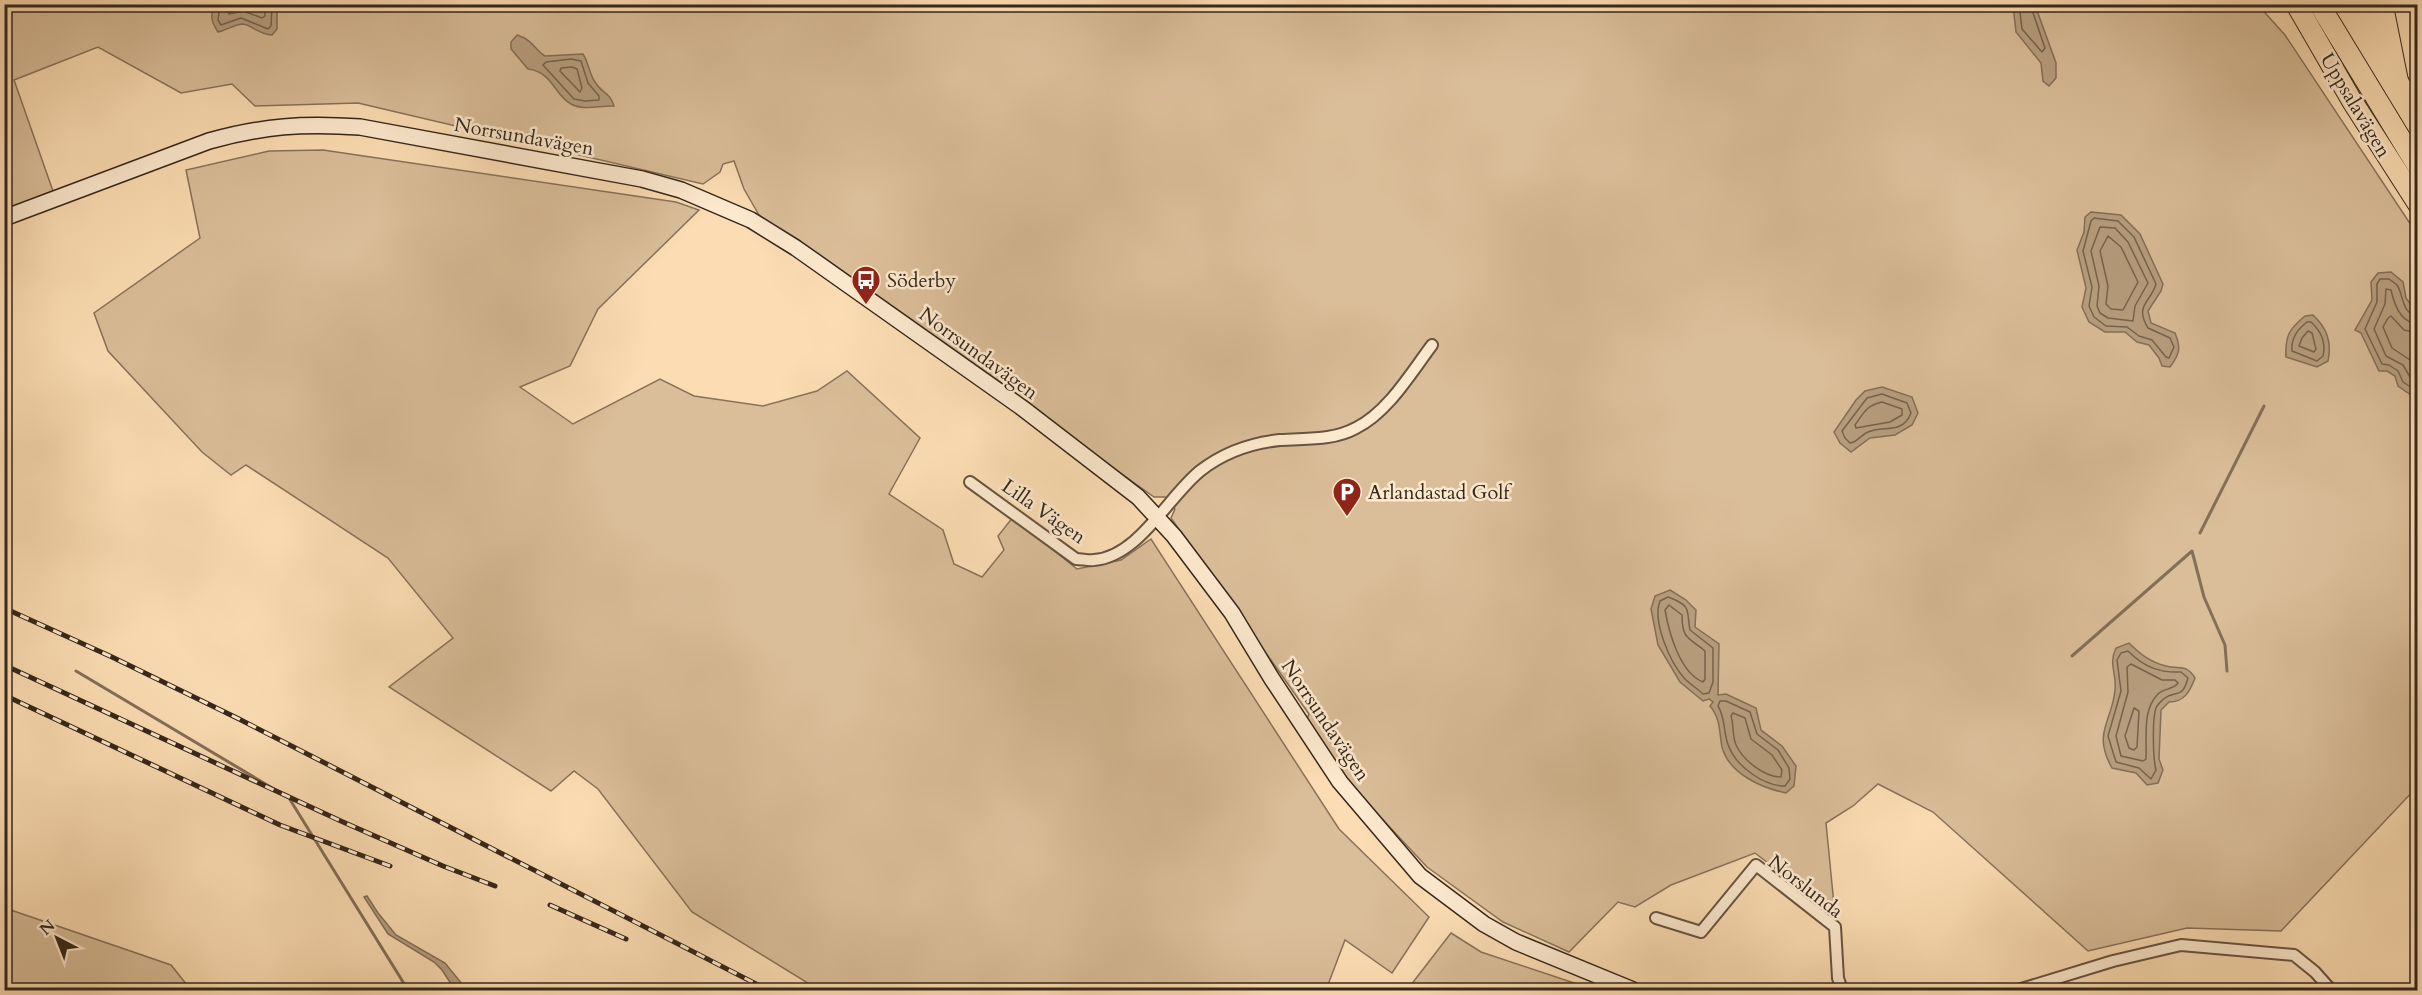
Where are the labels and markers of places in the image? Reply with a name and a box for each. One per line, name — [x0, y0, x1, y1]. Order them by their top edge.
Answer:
bus stop icon: Söderby — [850, 264, 882, 306]
place label: Söderby — [887, 267, 957, 294]
parking icon: Arlandastad Golf — [1331, 476, 1363, 518]
place label: Arlandastad Golf — [1368, 479, 1512, 506]

